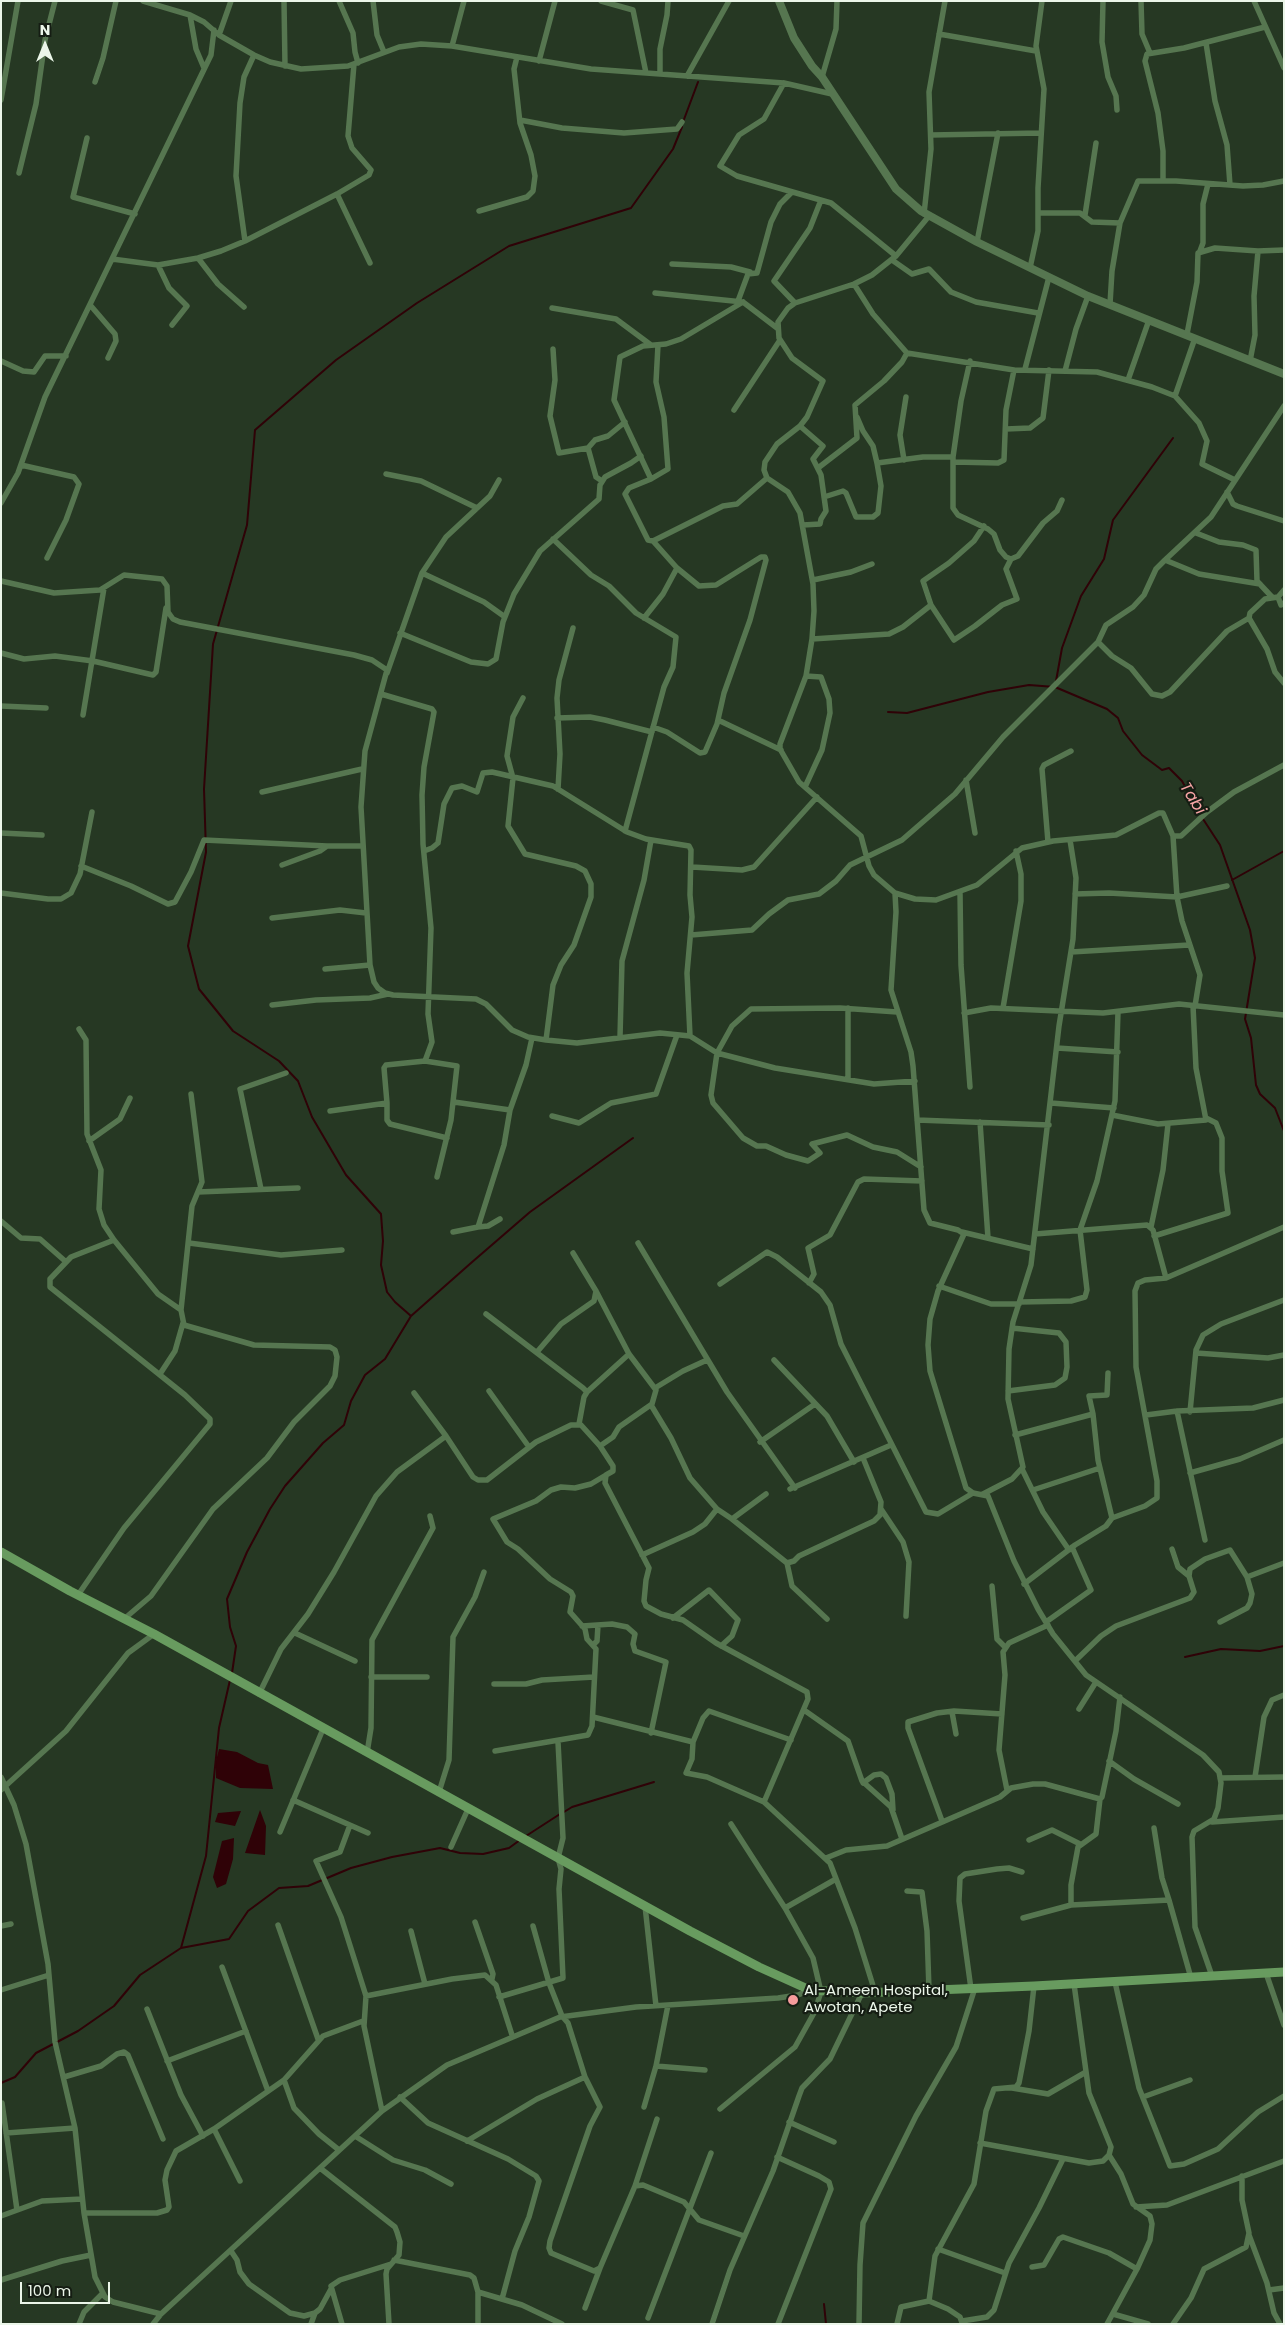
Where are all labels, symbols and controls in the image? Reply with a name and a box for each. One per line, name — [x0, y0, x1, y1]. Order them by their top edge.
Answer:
north arrow — [20, 20, 70, 70]
text: N — [40, 20, 50, 40]
water label: Tabi — [1175, 779, 1209, 819]
place label: Al-Ameen Hospital, Awotan, Apete — [804, 1982, 948, 2017]
marker: Al-Ameen Hospital, Awotan, Apete — [786, 1993, 800, 2007]
scale bar — [22, 2272, 112, 2304]
text: 100 m — [28, 2280, 71, 2301]

